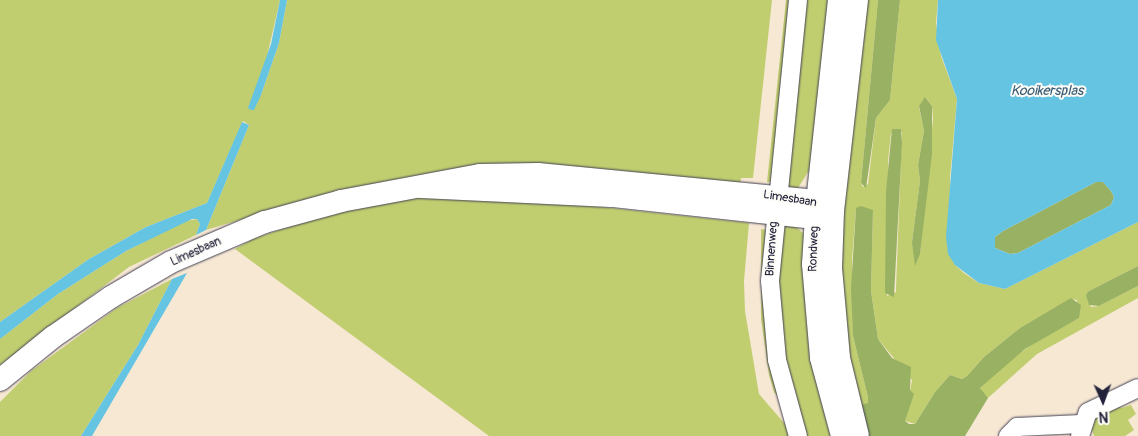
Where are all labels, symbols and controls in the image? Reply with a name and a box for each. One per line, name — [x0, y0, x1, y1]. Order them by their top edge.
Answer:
water label: Kooikersplas — [1011, 83, 1083, 99]
street label: Limesbaan — [762, 188, 818, 210]
street label: Binnenweg — [763, 221, 781, 277]
street label: Rondweg — [806, 226, 822, 272]
street label: Limesbaan — [168, 234, 224, 270]
north arrow — [1078, 376, 1128, 426]
text: N — [1099, 408, 1109, 425]

